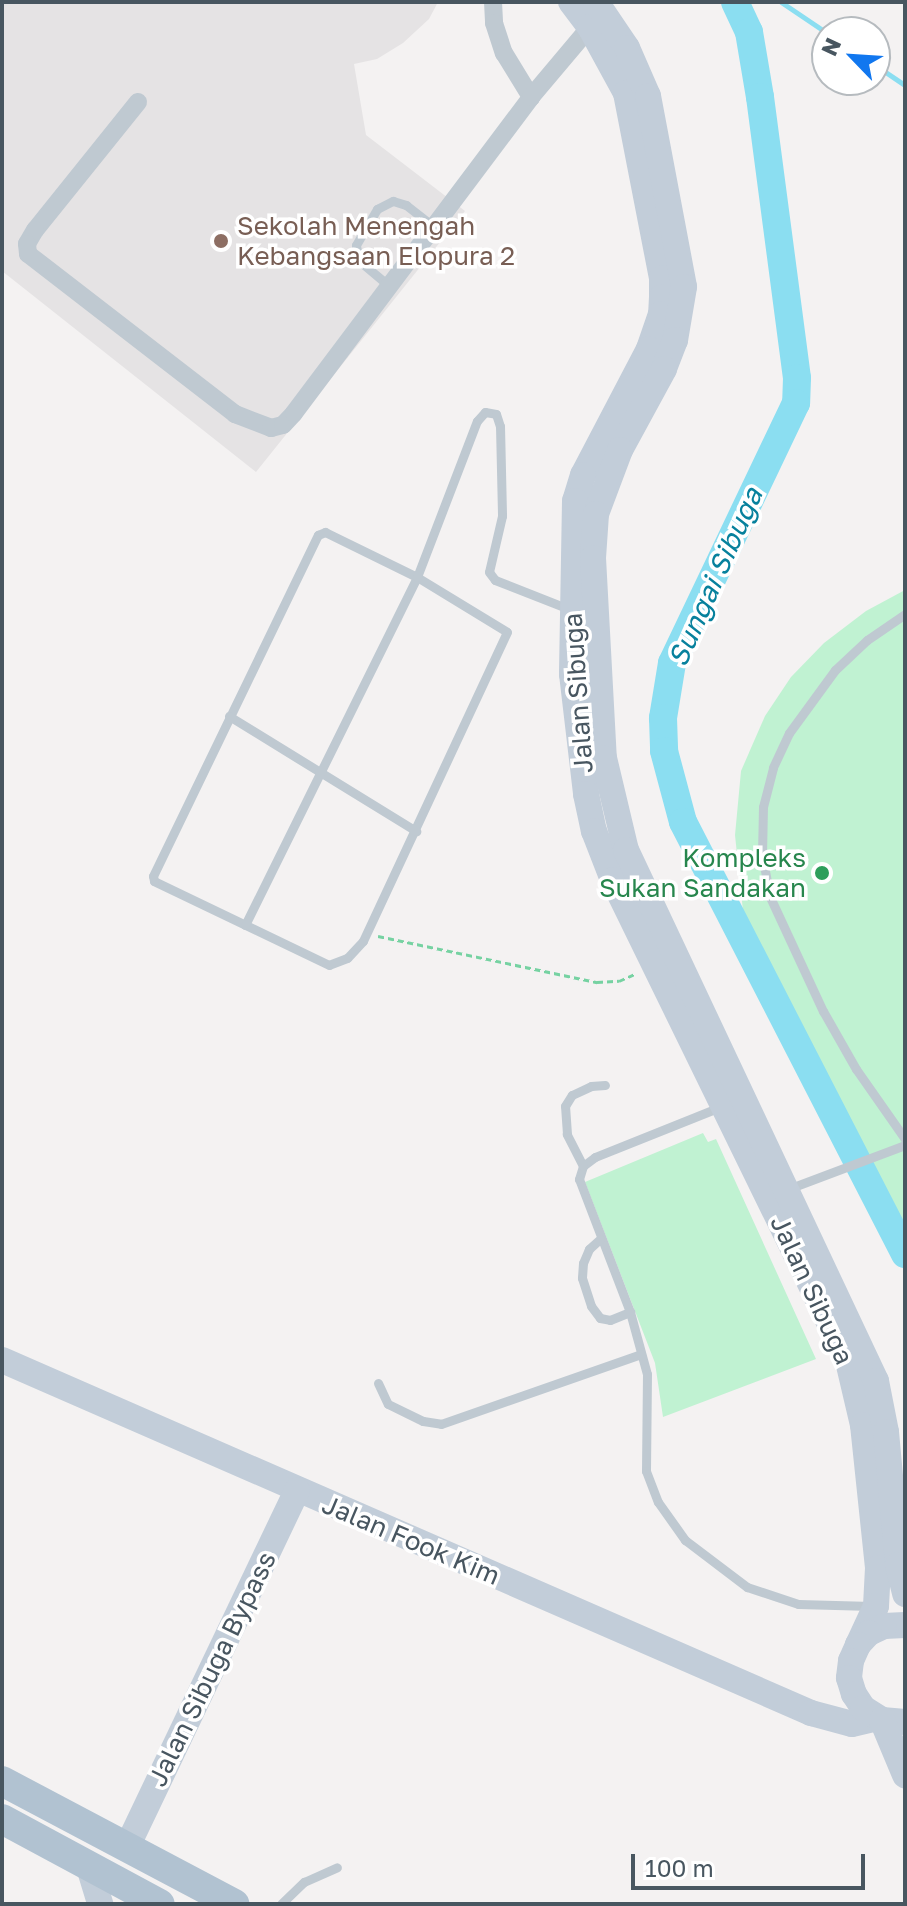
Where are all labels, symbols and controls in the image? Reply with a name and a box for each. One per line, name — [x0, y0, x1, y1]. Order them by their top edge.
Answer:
north arrow — [811, 16, 891, 96]
text: N — [815, 33, 846, 60]
place label: Sekolah Menengah Kebangsaan Elopura 2 — [237, 210, 515, 272]
marker: Sekolah Menengah Kebangsaan Elopura 2 — [212, 232, 230, 250]
water label: Sungai Sibuga — [661, 482, 769, 672]
street label: Jalan Sibuga — [557, 612, 599, 774]
place label: Kompleks Sukan Sandakan — [599, 842, 806, 904]
marker: Kompleks Sukan Sandakan — [813, 864, 831, 882]
street label: Jalan Sibuga — [764, 1211, 860, 1369]
street label: Jalan Fook Kim — [317, 1488, 505, 1592]
street label: Jalan Sibuga Bypass — [142, 1547, 282, 1791]
scale bar — [635, 1838, 869, 1888]
text: 100 m — [645, 1853, 714, 1882]

